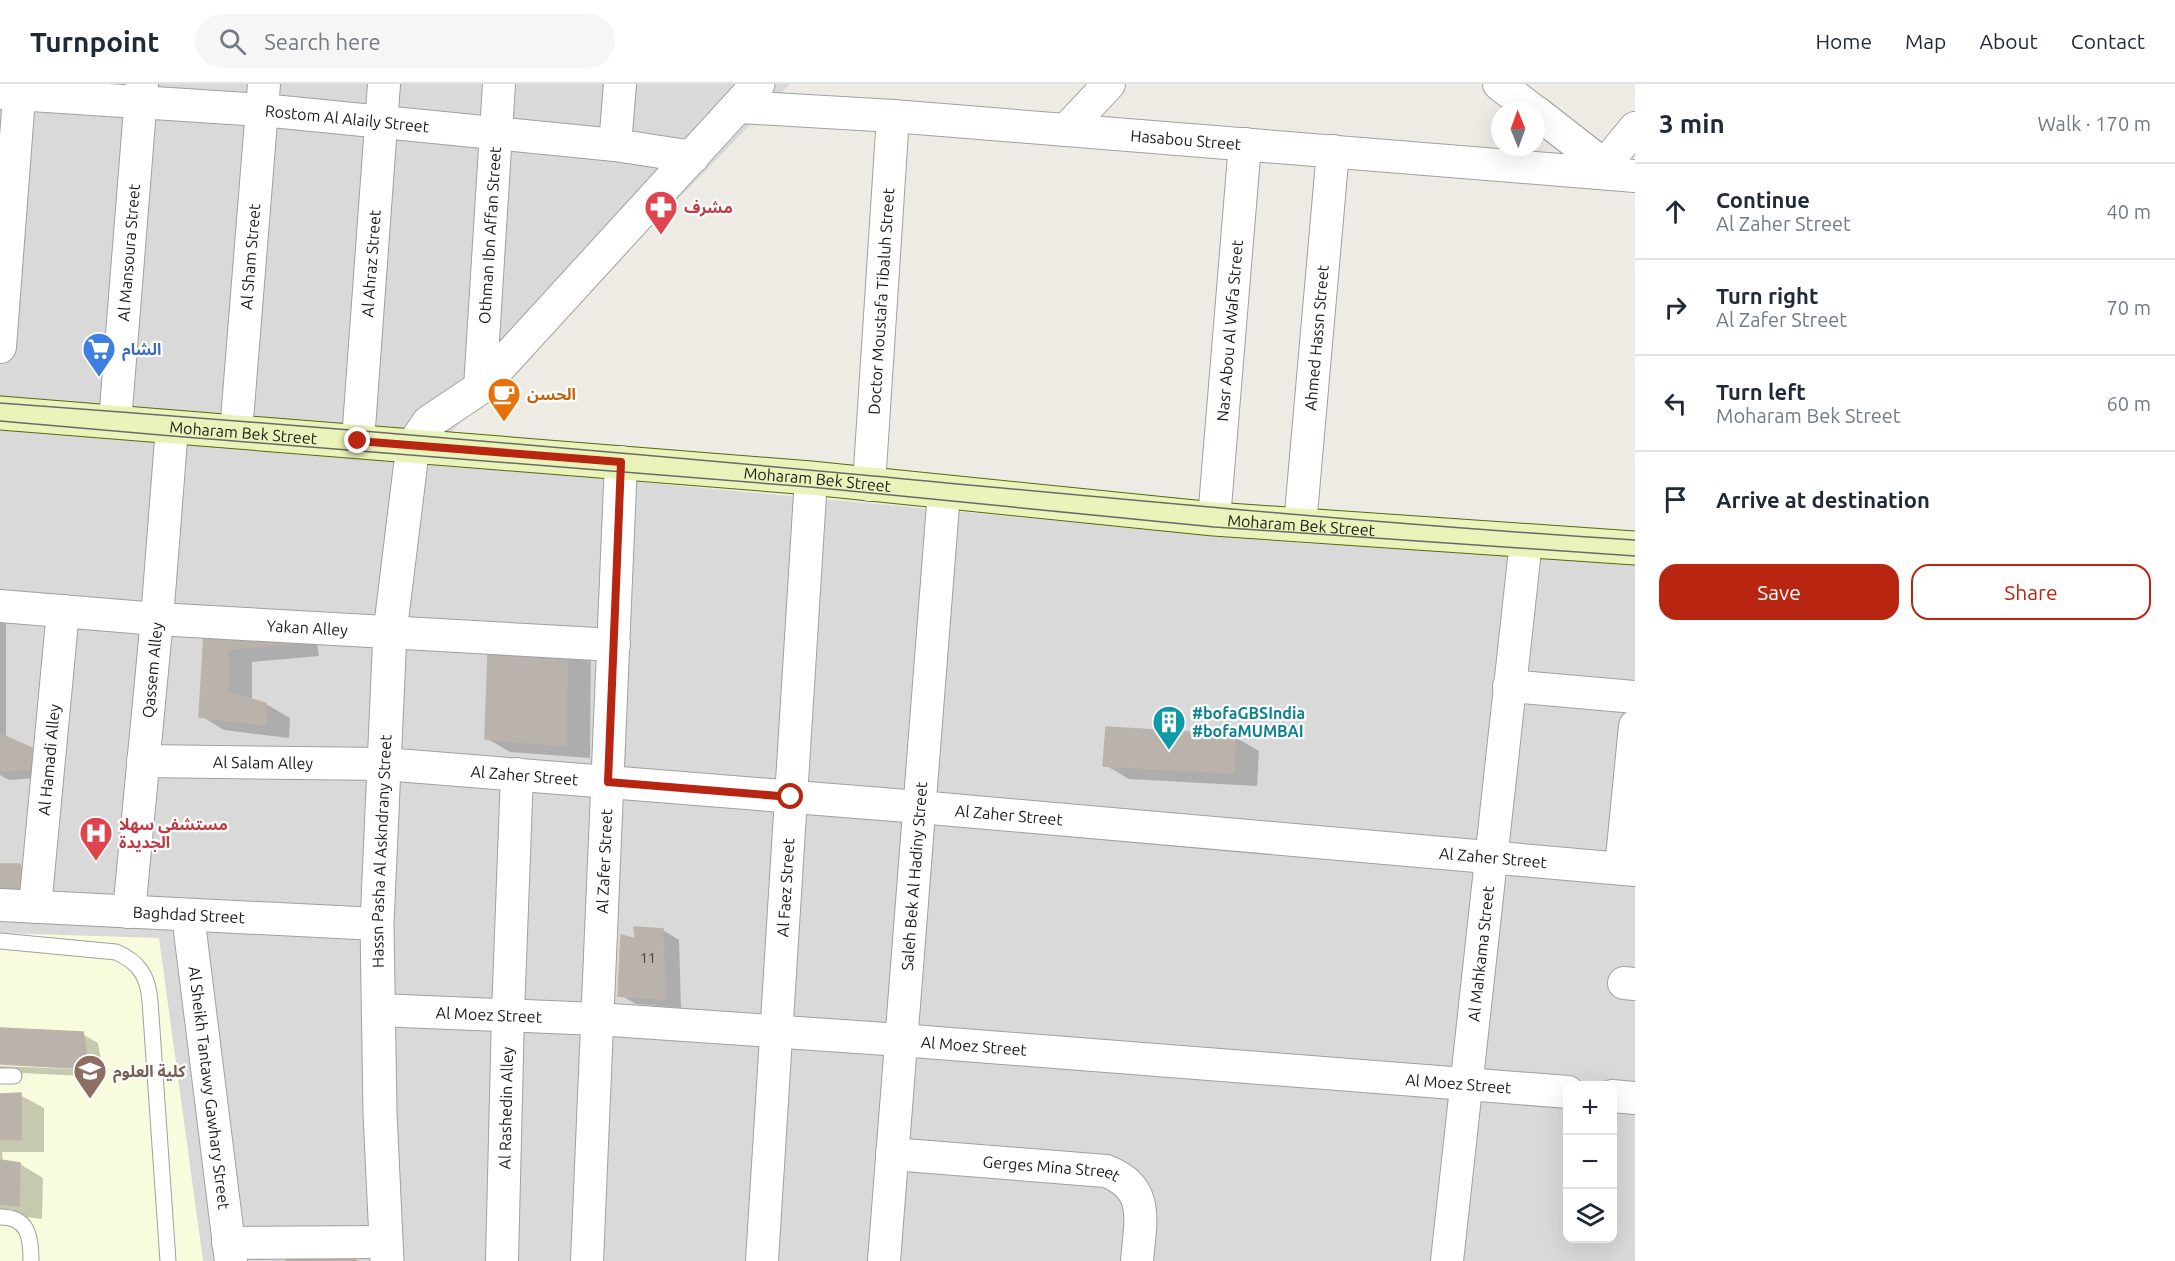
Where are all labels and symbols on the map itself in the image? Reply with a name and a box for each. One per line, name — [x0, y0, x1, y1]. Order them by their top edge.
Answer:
street label: Rostom Al Alaily Street — [264, 101, 431, 136]
north arrow — [1491, 102, 1545, 156]
street label: Hasabou Street — [1130, 126, 1242, 153]
street label: Othman Ibn Affan Street — [475, 146, 504, 324]
street label: Al Mansoura Street — [114, 182, 143, 322]
street label: Doctor Moustafa Tibaluh Street — [865, 187, 897, 415]
pharmacy icon: مشرف — [643, 189, 679, 236]
place label: مشرف — [684, 198, 733, 217]
street label: Al Sham Street — [237, 202, 263, 310]
street label: Al Ahraz Street — [358, 208, 384, 318]
street label: Nasr Abou Al Wafa Street — [1213, 238, 1246, 422]
street label: Ahmed Hassn Street — [1301, 263, 1332, 411]
supermarket icon: الشام — [81, 331, 117, 378]
place label: الشام — [122, 340, 161, 361]
cafe icon: الحسن — [486, 376, 522, 423]
place label: الحسن — [527, 385, 576, 404]
street label: Moharam Bek Street — [169, 418, 318, 447]
route end — [344, 427, 370, 453]
street label: Moharam Bek Street — [743, 464, 893, 495]
street label: Moharam Bek Street — [1227, 511, 1376, 539]
street label: Yakan Alley — [266, 616, 349, 639]
street label: Qassem Alley — [139, 621, 166, 719]
street label: Al Hamadi Alley — [35, 703, 63, 816]
building icon: #bofaGBSIndia #bofaMUMBAI — [1151, 704, 1187, 751]
place label: #bofaGBSIndia #bofaMUMBAI — [1192, 704, 1305, 740]
street label: Hassn Pasha Al Askndrany Street — [368, 733, 394, 968]
street label: Al Salam Alley — [213, 753, 314, 772]
street label: Al Zaher Street — [470, 762, 580, 789]
street label: Saleh Bek Al Hadiny Street — [898, 780, 930, 971]
route start — [777, 783, 803, 809]
street label: Al Zaher Street — [954, 801, 1064, 829]
street label: Al Zafer Street — [593, 808, 615, 914]
hospital icon: مستشفى سهلا الجديدة — [78, 815, 114, 862]
place label: مستشفى سهلا الجديدة — [119, 815, 228, 852]
street label: Al Faez Street — [773, 837, 797, 938]
street label: Al Zaher Street — [1438, 844, 1548, 871]
street label: Al Mahkama Street — [1464, 884, 1497, 1023]
street label: Baghdad Street — [132, 903, 246, 926]
house number: 11 — [640, 950, 656, 966]
street label: Al Sheikh Tantawy Gawhary Street — [185, 965, 234, 1211]
street label: Al Moez Street — [435, 1003, 543, 1026]
street label: Al Moez Street — [920, 1033, 1028, 1059]
street label: Al Rashedin Alley — [495, 1046, 516, 1170]
school or university icon: كلية العلوم — [72, 1053, 108, 1100]
place label: كلية العلوم — [113, 1062, 186, 1083]
street label: Al Moez Street — [1405, 1070, 1513, 1097]
street label: Gerges Mina Street — [982, 1152, 1124, 1185]

